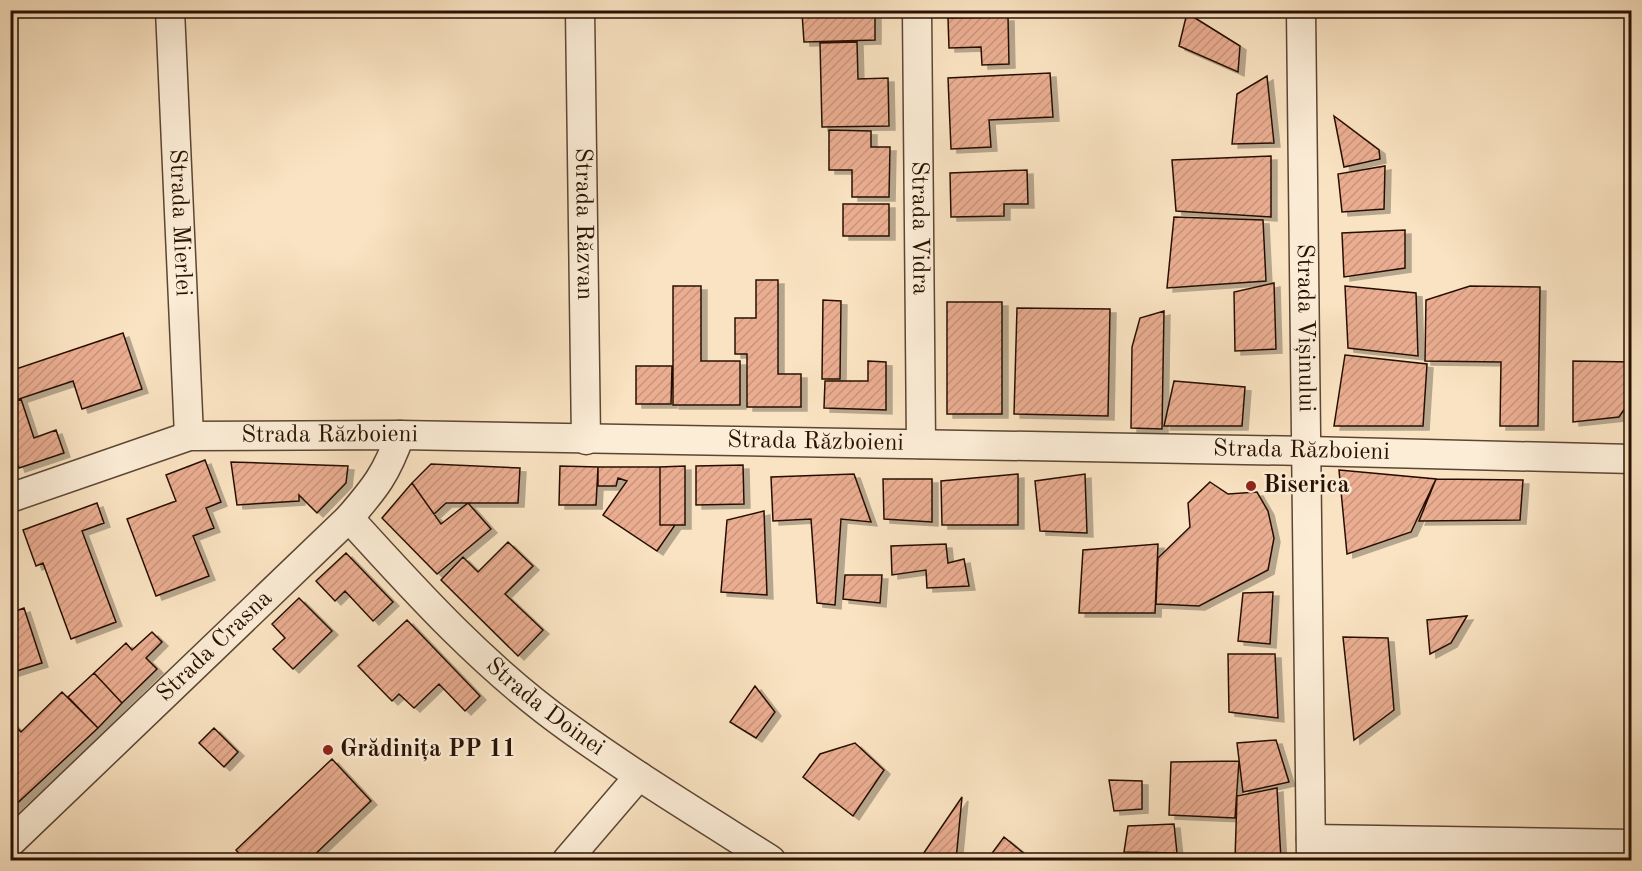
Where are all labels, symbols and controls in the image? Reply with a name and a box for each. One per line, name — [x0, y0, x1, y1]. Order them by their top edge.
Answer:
street label: Strada Răzvan — [570, 148, 596, 300]
street label: Strada Mierlei — [164, 149, 195, 297]
street label: Strada Vidra — [906, 161, 932, 295]
street label: Strada Vișinului — [1292, 244, 1318, 412]
street label: Strada Războieni — [241, 423, 418, 448]
street label: Strada Războieni — [727, 429, 904, 456]
street label: Strada Războieni — [1213, 437, 1390, 465]
place label: Biserica — [1263, 474, 1350, 498]
marker: Biserica — [1244, 479, 1258, 493]
street label: Strada Crasna — [153, 586, 277, 707]
street label: Strada Doinei — [481, 654, 609, 761]
place label: Grădinița PP 11 — [340, 738, 516, 762]
marker: Grădinița PP 11 — [321, 743, 335, 757]

